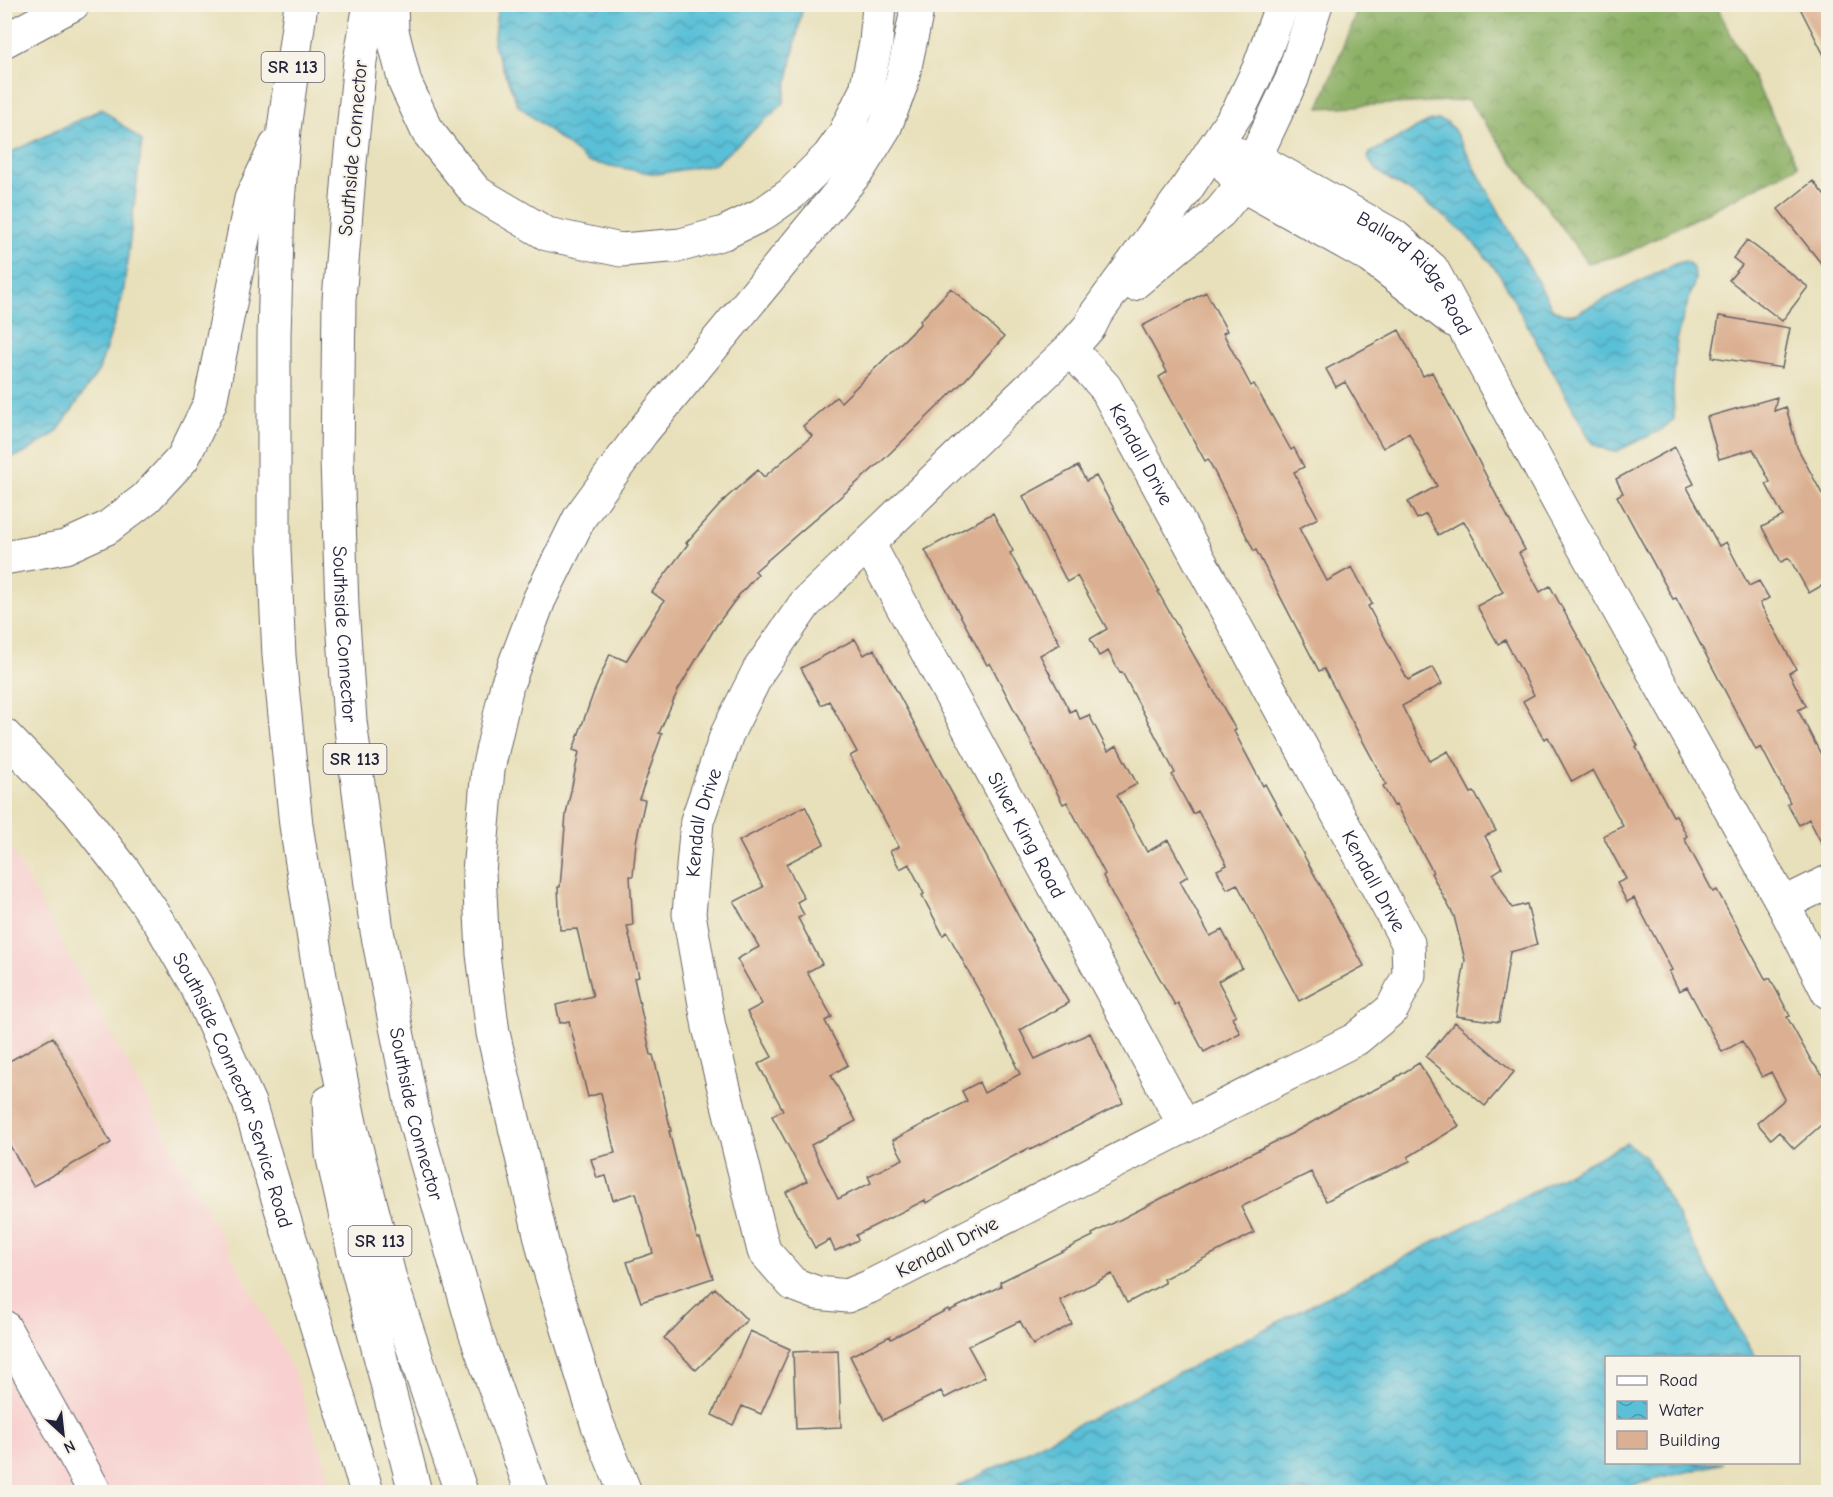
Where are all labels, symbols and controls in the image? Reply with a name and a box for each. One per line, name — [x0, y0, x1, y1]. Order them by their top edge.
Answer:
road number: SR 113 — [262, 52, 324, 82]
street label: Southside Connector — [334, 59, 372, 237]
street label: Ballard Ridge Road — [1353, 206, 1477, 339]
street label: Kendall Drive — [1105, 399, 1178, 509]
street label: Southside Connector — [328, 545, 362, 723]
road number: SR 113 — [324, 744, 386, 774]
street label: Kendall Drive — [681, 765, 726, 878]
street label: Silver King Road — [983, 768, 1070, 902]
street label: Kendall Drive — [1337, 826, 1411, 935]
street label: Southside Connector Service Road — [168, 948, 298, 1230]
street label: Southside Connector — [385, 1025, 448, 1203]
street label: Kendall Drive — [892, 1211, 1002, 1283]
road number: SR 113 — [348, 1226, 412, 1256]
legend — [1605, 1356, 1800, 1464]
text: Road — [1659, 1370, 1698, 1391]
text: Water — [1659, 1400, 1704, 1421]
north arrow — [33, 1404, 93, 1464]
text: Building — [1659, 1430, 1721, 1451]
text: N — [61, 1436, 78, 1457]

